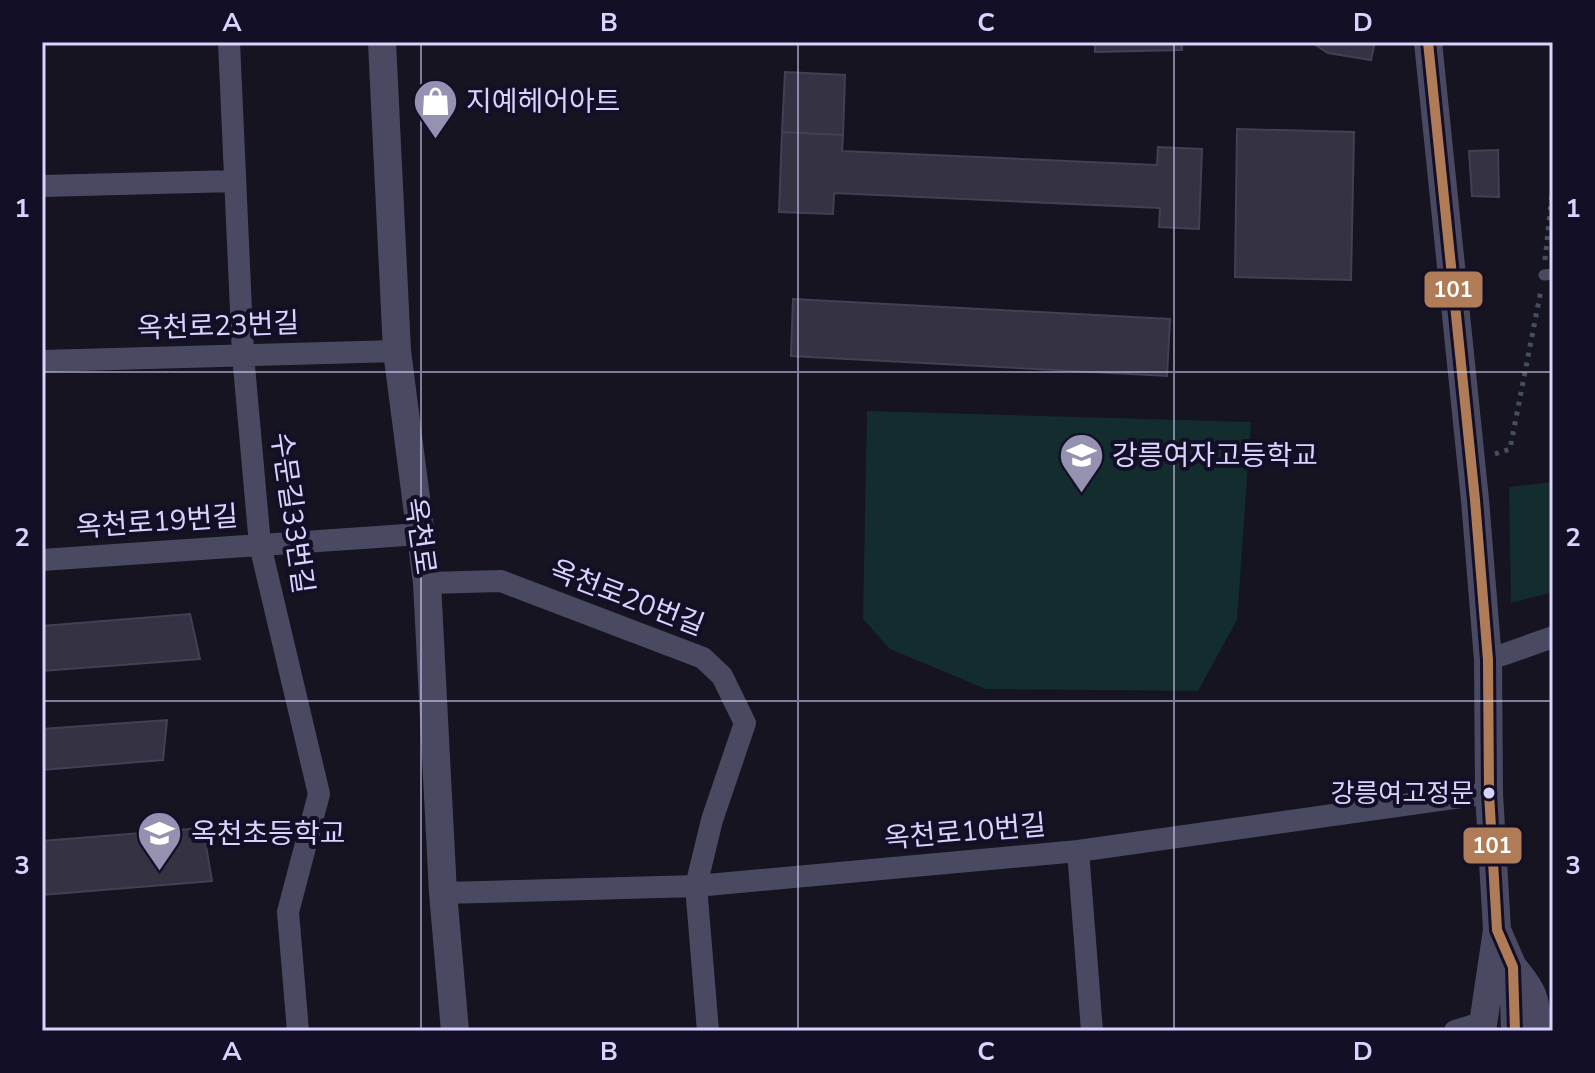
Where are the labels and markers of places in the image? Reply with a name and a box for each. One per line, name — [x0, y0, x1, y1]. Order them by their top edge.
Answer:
shop icon: 지예헤어아트 — [411, 78, 459, 141]
place label: 지예헤어아트 — [466, 83, 621, 121]
school or university icon: 강릉여자고등학교 — [1057, 432, 1105, 495]
place label: 강릉여자고등학교 — [1112, 437, 1318, 475]
place label: 강릉여고정문 — [1330, 776, 1474, 811]
marker: 강릉여고정문 — [1481, 785, 1497, 801]
school or university icon: 옥천초등학교 — [136, 810, 184, 873]
place label: 옥천초등학교 — [191, 815, 346, 853]

